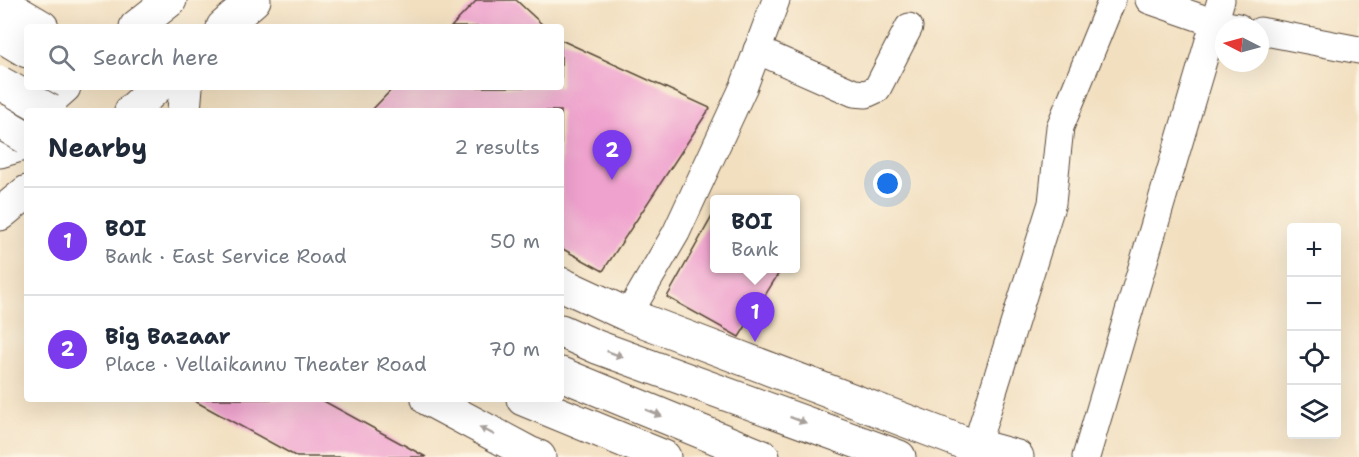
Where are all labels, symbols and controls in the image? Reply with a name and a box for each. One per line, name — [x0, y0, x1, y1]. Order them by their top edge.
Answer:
north arrow — [1215, 18, 1269, 72]
search box — [24, 24, 564, 90]
icon: search — [45, 41, 78, 74]
text: Search here — [93, 43, 219, 72]
text: Nearby — [48, 130, 147, 165]
pin: 2 — [592, 130, 632, 180]
text: 2 results — [454, 134, 540, 160]
your location — [873, 169, 902, 198]
popup — [710, 195, 800, 273]
text: BOI — [731, 207, 773, 236]
text: BOI — [105, 214, 146, 243]
map controls — [1287, 223, 1341, 439]
button: + — [1287, 223, 1341, 277]
text: 1 — [63, 228, 72, 254]
text: 50 m — [490, 228, 540, 254]
text: Bank — [731, 236, 779, 262]
text: Bank · East Service Road — [105, 243, 347, 269]
button: − — [1287, 277, 1341, 331]
pin: 1 — [736, 292, 774, 342]
text: Big Bazaar — [105, 322, 231, 351]
button: locate — [1287, 331, 1341, 385]
text: 2 — [61, 336, 75, 362]
text: 70 m — [488, 336, 540, 362]
one-way arrow — [606, 349, 624, 359]
text: Place · Vellaikannu Theater Road — [105, 351, 427, 377]
button: layers — [1287, 385, 1341, 439]
one-way arrow — [645, 409, 663, 418]
one-way arrow — [790, 416, 808, 426]
one-way arrow — [479, 426, 496, 436]

